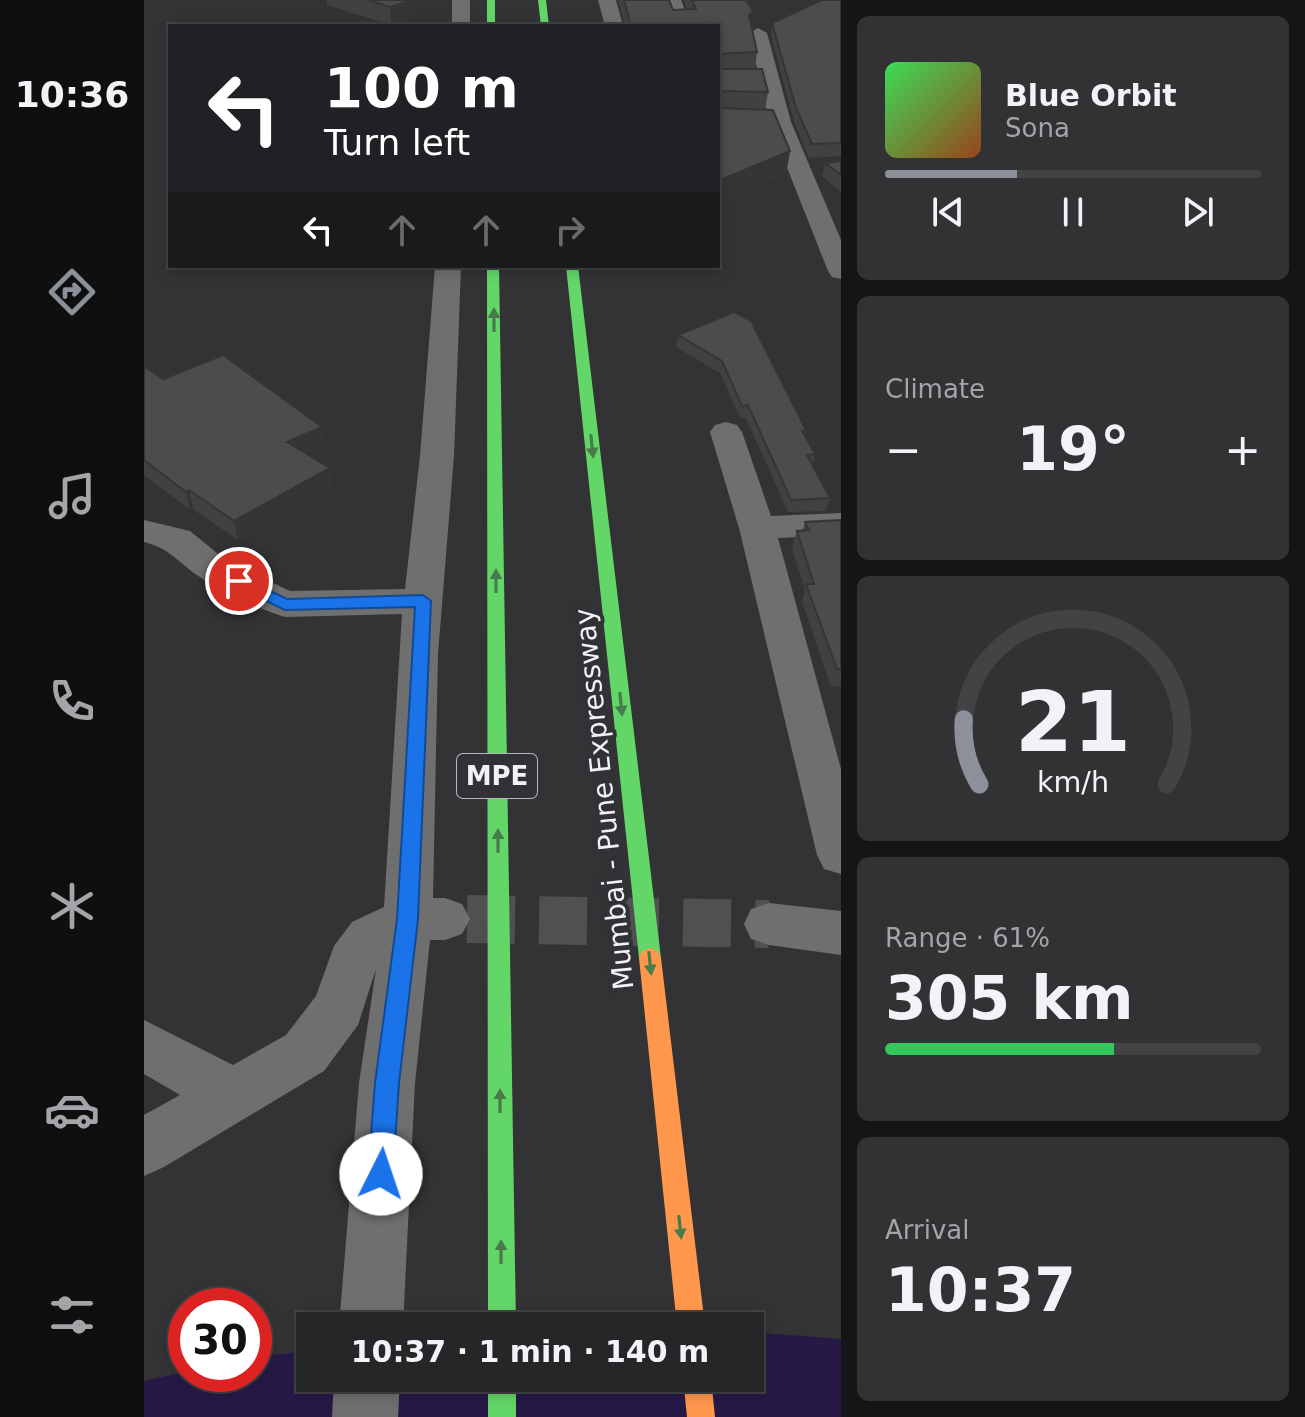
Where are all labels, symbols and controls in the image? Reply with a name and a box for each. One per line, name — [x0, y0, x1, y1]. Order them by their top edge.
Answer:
text: 100 m — [324, 55, 519, 120]
icon: left — [192, 56, 296, 160]
text: 10:36 — [15, 74, 129, 115]
text: Blue Orbit — [1005, 78, 1177, 113]
text: Sona — [1005, 113, 1070, 143]
text: Turn left — [324, 122, 470, 163]
icon: previous — [926, 190, 970, 234]
icon: pause — [1051, 190, 1095, 234]
icon: next — [1176, 190, 1220, 234]
icon: left — [296, 208, 340, 252]
icon: ahead — [380, 208, 424, 252]
icon: ahead — [464, 208, 508, 252]
icon: right — [548, 208, 592, 252]
icon: directions — [44, 264, 100, 320]
one-way arrow — [488, 307, 500, 332]
text: Climate — [885, 374, 985, 404]
text: 19° — [1016, 414, 1130, 484]
text: − — [885, 424, 922, 475]
text: + — [1224, 424, 1261, 475]
one-way arrow — [586, 434, 599, 459]
icon: music — [44, 468, 100, 524]
pin — [205, 547, 273, 615]
icon: arrive — [217, 559, 261, 603]
one-way arrow — [490, 568, 502, 593]
street label: Mumbai - Pune Expressway — [568, 606, 640, 992]
icon: phone — [44, 673, 100, 729]
text: 21 — [1015, 673, 1131, 770]
one-way arrow — [615, 692, 628, 717]
road number: MPE — [457, 754, 537, 798]
text: km/h — [1037, 765, 1109, 799]
one-way arrow — [492, 828, 504, 853]
icon: climate — [44, 878, 100, 934]
text: Range · 61% — [885, 923, 1050, 953]
one-way arrow — [644, 950, 657, 975]
text: 305 km — [885, 963, 1134, 1033]
icon: car — [44, 1082, 100, 1138]
one-way arrow — [494, 1088, 506, 1113]
position arrow — [339, 1132, 423, 1216]
one-way arrow — [673, 1215, 686, 1240]
text: Arrival — [885, 1215, 969, 1245]
one-way arrow — [495, 1239, 507, 1264]
text: 10:37 — [885, 1255, 1076, 1325]
icon: filters — [44, 1287, 100, 1343]
speed limit sign: 30 — [168, 1288, 272, 1392]
text: 10:37 · 1 min · 140 m — [351, 1334, 709, 1369]

